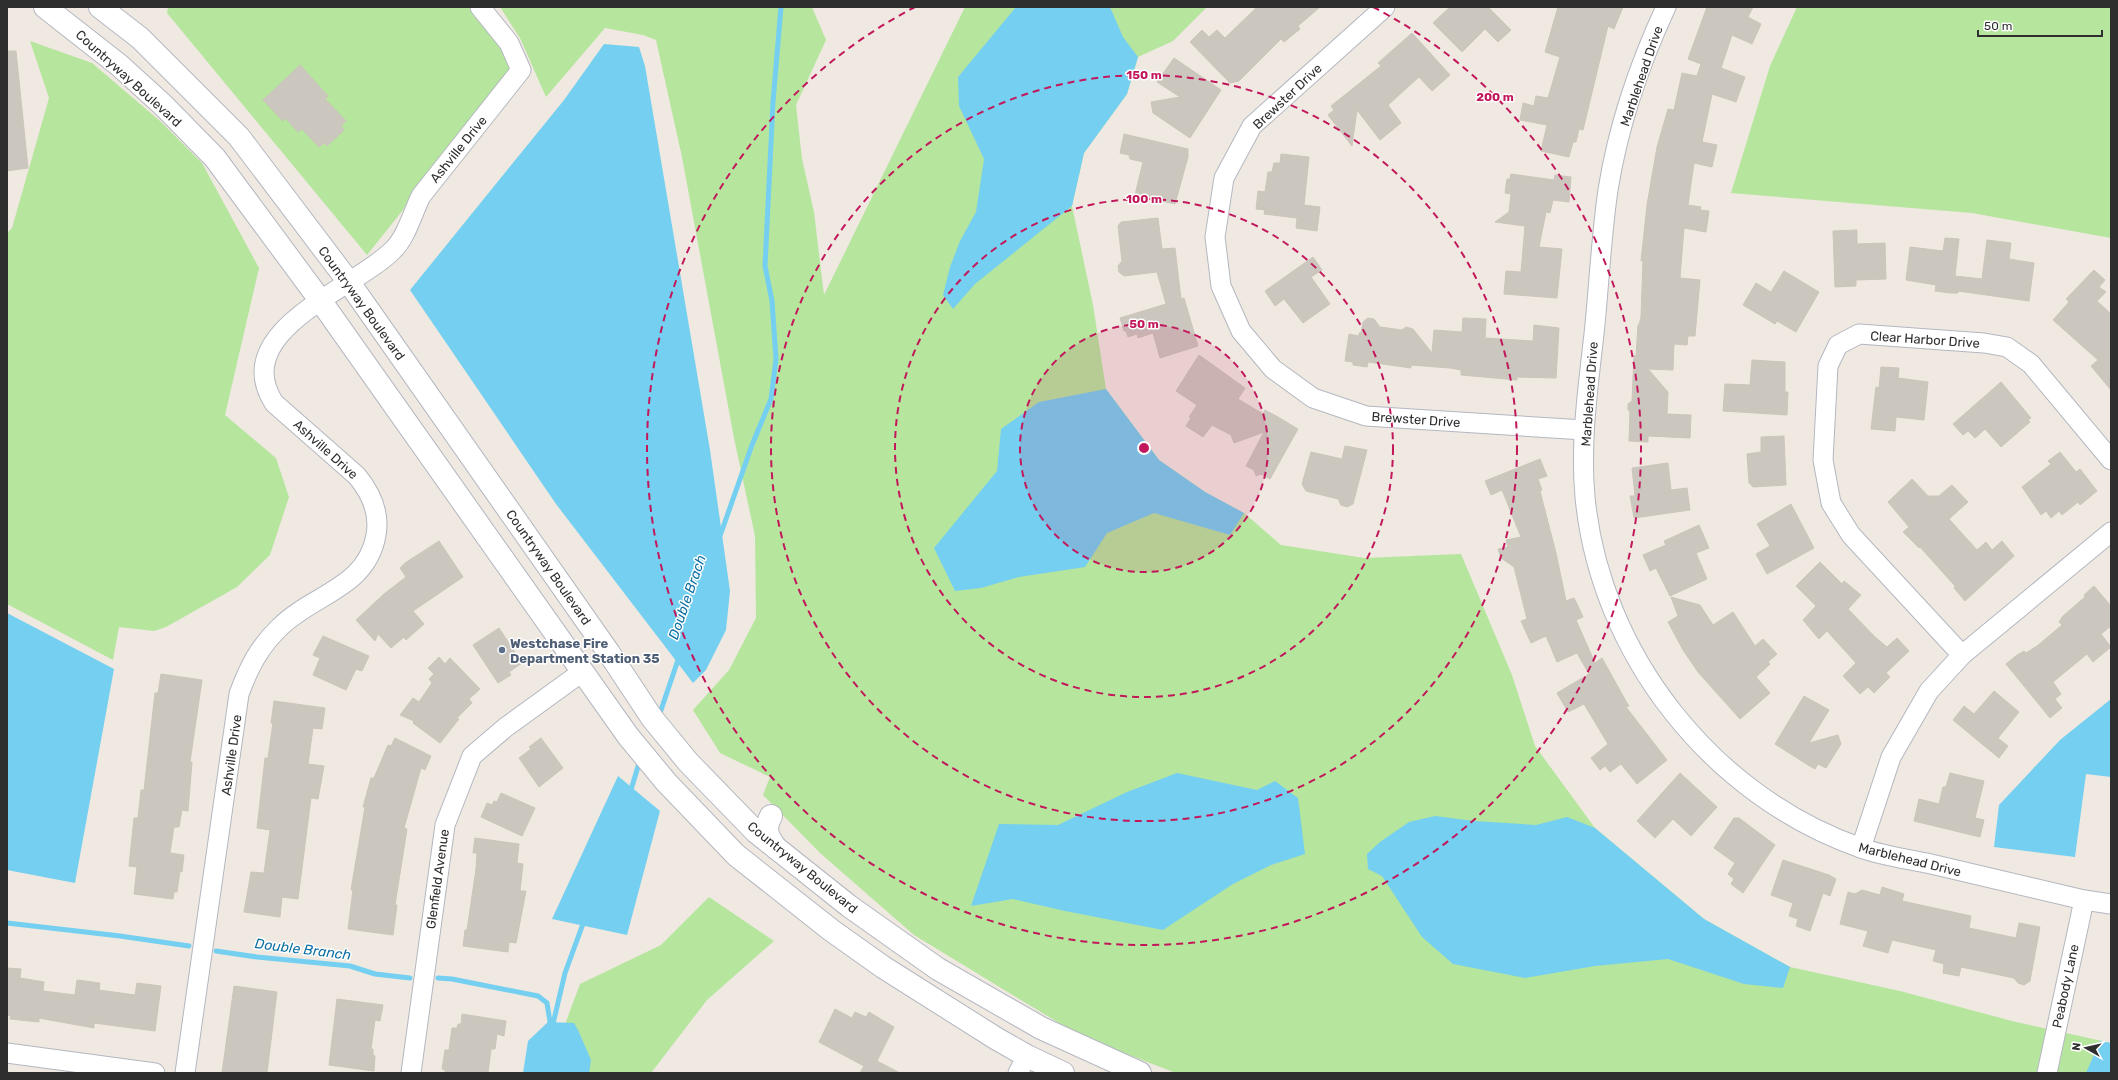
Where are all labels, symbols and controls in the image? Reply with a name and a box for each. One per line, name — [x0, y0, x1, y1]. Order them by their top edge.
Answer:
scale bar — [1978, 12, 2102, 38]
text: 50 m — [1984, 19, 2012, 33]
street label: Marblehead Drive — [1617, 24, 1666, 128]
street label: Countryway Boulevard — [73, 27, 185, 130]
street label: Brewster Drive — [1250, 61, 1325, 132]
text: 150 m — [1126, 68, 1162, 82]
text: 200 m — [1476, 90, 1514, 104]
street label: Ashville Drive — [427, 113, 490, 186]
text: 100 m — [1126, 192, 1162, 206]
street label: Countryway Boulevard — [315, 243, 408, 363]
text: 50 m — [1129, 317, 1159, 331]
street label: Clear Harbor Drive — [1870, 328, 1980, 351]
street label: Marblehead Drive — [1578, 341, 1601, 447]
street label: Brewster Drive — [1371, 409, 1461, 430]
street label: Ashville Drive — [290, 417, 361, 482]
centre of rings — [1137, 441, 1151, 455]
street label: Countryway Boulevard — [503, 507, 594, 628]
water label: Double Brach — [665, 553, 710, 642]
place label: Westchase Fire Department Station 35 — [510, 636, 660, 666]
marker: Westchase Fire Department Station 35 — [497, 645, 507, 655]
street label: Ashville Drive — [218, 714, 245, 796]
street label: Countryway Boulevard — [745, 818, 861, 916]
street label: Glenfield Avenue — [423, 828, 452, 930]
street label: Marblehead Drive — [1857, 839, 1963, 879]
water label: Double Branch — [254, 935, 352, 964]
street label: Peabody Lane — [2049, 943, 2082, 1029]
north arrow — [2066, 1028, 2106, 1068]
text: N — [2070, 1042, 2084, 1052]

